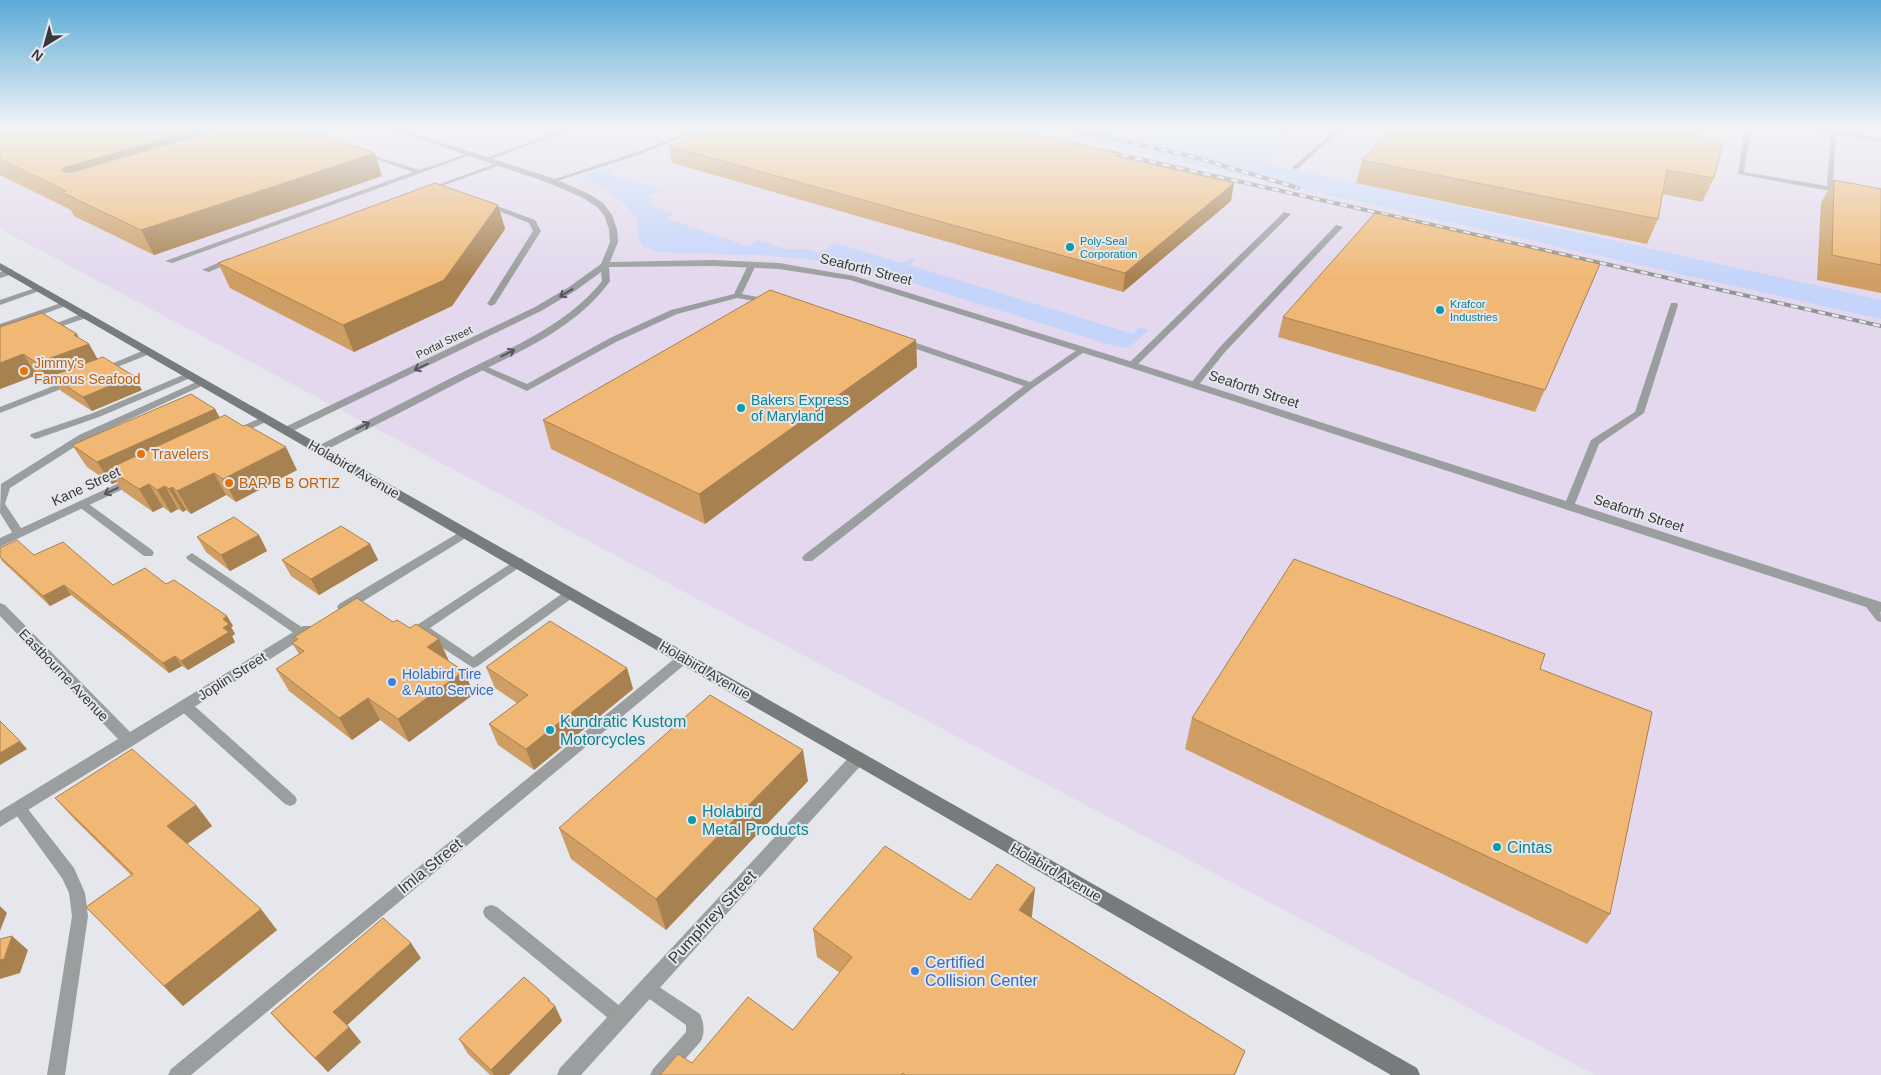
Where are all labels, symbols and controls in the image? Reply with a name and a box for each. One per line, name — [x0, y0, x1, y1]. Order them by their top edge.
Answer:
north arrow — [20, 20, 70, 70]
text: N — [28, 46, 46, 65]
place label: Poly-Seal Corporation — [1080, 235, 1137, 260]
marker: Poly-Seal Corporation — [1064, 241, 1076, 253]
street label: Seaforth Street — [818, 250, 914, 288]
one-way arrow — [559, 288, 573, 298]
place label: Krafcor Industries — [1450, 298, 1498, 323]
marker: Krafcor Industries — [1434, 304, 1446, 316]
street label: Portal Street — [414, 323, 474, 361]
one-way arrow — [500, 348, 515, 357]
place label: Jimmy's Famous Seafood — [34, 355, 141, 387]
one-way arrow — [414, 362, 429, 372]
marker: Jimmy's Famous Seafood — [18, 365, 30, 377]
street label: Seaforth Street — [1207, 367, 1301, 411]
place label: Bakers Express of Maryland — [751, 392, 849, 424]
marker: Bakers Express of Maryland — [735, 402, 747, 414]
one-way arrow — [355, 421, 370, 430]
street label: Holabird Avenue — [306, 436, 403, 502]
place label: Travelers — [151, 446, 209, 462]
marker: Travelers — [135, 448, 147, 460]
street label: Kane Street — [49, 463, 123, 509]
place label: BAR B B ORTIZ — [239, 475, 340, 491]
marker: BAR B B ORTIZ — [223, 477, 235, 489]
one-way arrow — [104, 487, 119, 496]
street label: Seaforth Street — [1592, 491, 1686, 535]
street label: Eastbourne Avenue — [16, 626, 112, 725]
street label: Holabird Avenue — [657, 637, 754, 703]
street label: Joplin Street — [195, 649, 269, 703]
place label: Holabird Tire & Auto Service — [402, 666, 494, 698]
marker: Holabird Tire & Auto Service — [386, 676, 398, 688]
place label: Kundratic Kustom Motorcycles — [560, 713, 686, 748]
marker: Kundratic Kustom Motorcycles — [544, 724, 556, 736]
place label: Holabird Metal Products — [702, 803, 809, 838]
marker: Holabird Metal Products — [686, 814, 698, 826]
street label: Imla Street — [395, 835, 466, 897]
street label: Holabird Avenue — [1008, 839, 1105, 905]
place label: Cintas — [1507, 839, 1552, 856]
marker: Cintas — [1491, 841, 1503, 853]
street label: Pumphrey Street — [665, 867, 760, 967]
place label: Certified Collision Center — [925, 954, 1039, 989]
marker: Certified Collision Center — [909, 965, 921, 977]

